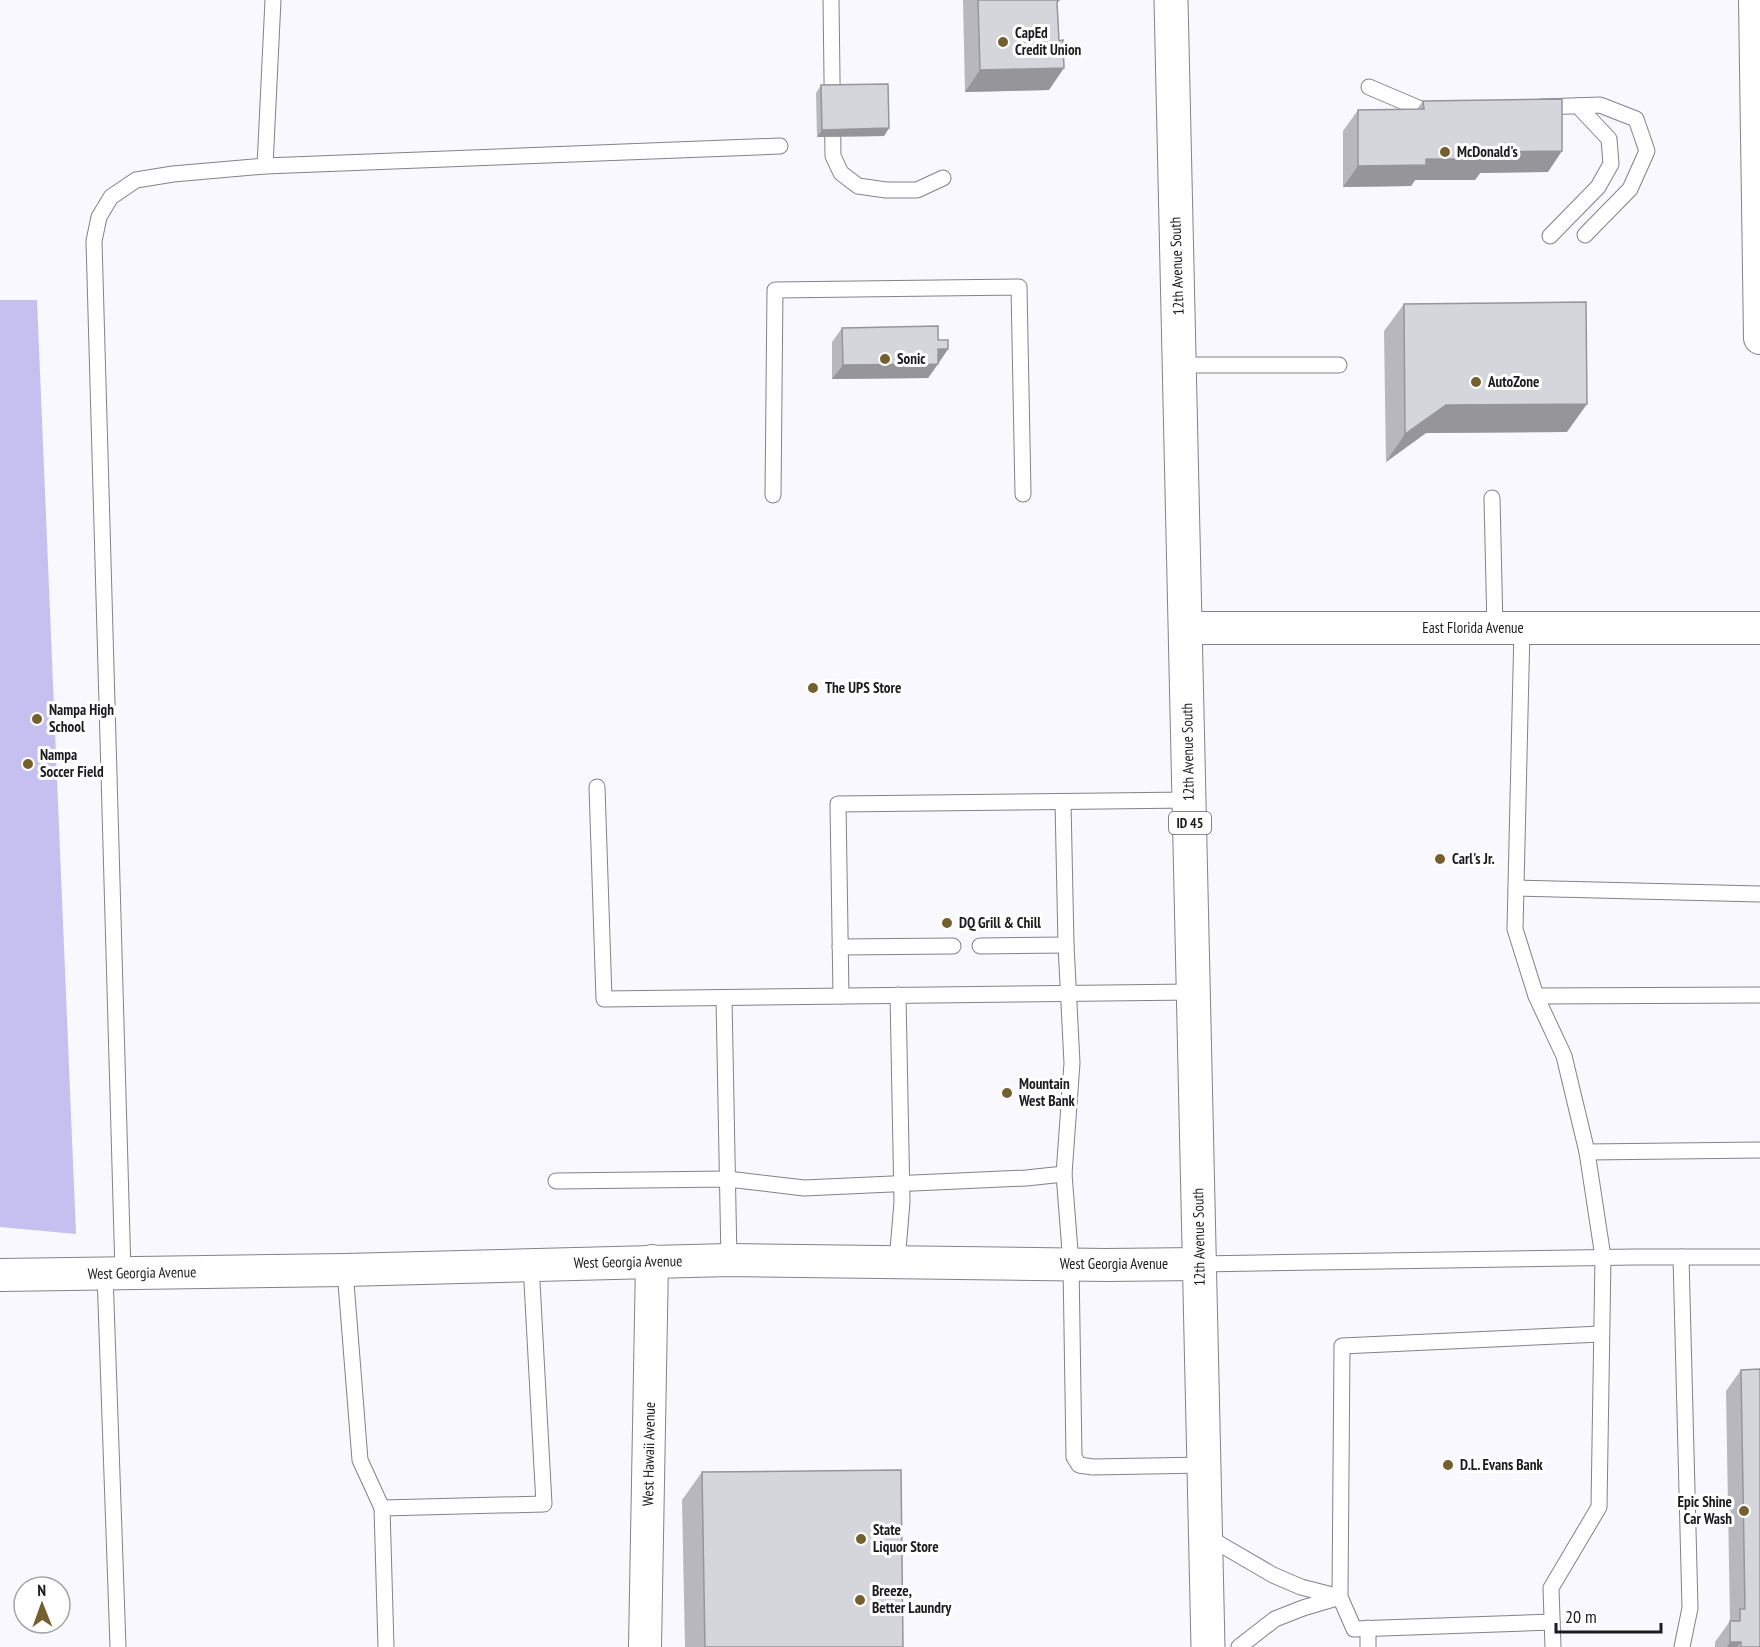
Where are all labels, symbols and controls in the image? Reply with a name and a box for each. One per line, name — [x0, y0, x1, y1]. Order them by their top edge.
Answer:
place label: CapEd Credit Union — [1015, 23, 1082, 59]
marker: CapEd Credit Union — [996, 35, 1010, 49]
place label: McDonald's — [1457, 142, 1518, 161]
marker: McDonald's — [1438, 145, 1452, 159]
street label: 12th Avenue South — [1165, 217, 1188, 315]
place label: Sonic — [897, 349, 926, 368]
marker: Sonic — [878, 352, 892, 366]
place label: AutoZone — [1487, 372, 1539, 391]
marker: AutoZone — [1469, 375, 1483, 389]
street label: East Florida Avenue — [1422, 618, 1524, 637]
place label: The UPS Store — [825, 678, 901, 697]
marker: The UPS Store — [806, 681, 820, 695]
place label: Nampa High School — [49, 700, 114, 736]
street label: 12th Avenue South — [1177, 703, 1198, 801]
marker: Nampa High School — [30, 712, 44, 726]
place label: Nampa Soccer Field — [40, 745, 104, 781]
marker: Nampa Soccer Field — [21, 757, 35, 771]
road number: ID 45 — [1169, 812, 1211, 834]
place label: Carl's Jr. — [1452, 849, 1495, 868]
marker: Carl's Jr. — [1433, 852, 1447, 866]
place label: DQ Grill & Chill — [959, 913, 1041, 932]
marker: DQ Grill & Chill — [940, 916, 954, 930]
place label: Mountain West Bank — [1018, 1074, 1075, 1110]
marker: Mountain West Bank — [1000, 1086, 1014, 1100]
street label: 12th Avenue South — [1188, 1188, 1209, 1286]
street label: West Georgia Avenue — [574, 1251, 682, 1272]
street label: West Georgia Avenue — [1060, 1254, 1168, 1273]
street label: West Georgia Avenue — [88, 1262, 196, 1283]
street label: West Hawaii Avenue — [638, 1402, 659, 1506]
place label: D.L. Evans Bank — [1460, 1455, 1544, 1474]
marker: D.L. Evans Bank — [1441, 1458, 1455, 1472]
place label: Epic Shine Car Wash — [1678, 1492, 1732, 1528]
marker: Epic Shine Car Wash — [1737, 1504, 1751, 1518]
place label: State Liquor Store — [873, 1520, 939, 1556]
marker: State Liquor Store — [854, 1532, 868, 1546]
north arrow — [12, 1575, 72, 1635]
text: N — [37, 1580, 46, 1600]
place label: Breeze, Better Laundry — [872, 1581, 952, 1617]
marker: Breeze, Better Laundry — [853, 1593, 867, 1607]
scale bar — [1556, 1596, 1661, 1634]
text: 20 m — [1565, 1605, 1597, 1628]

